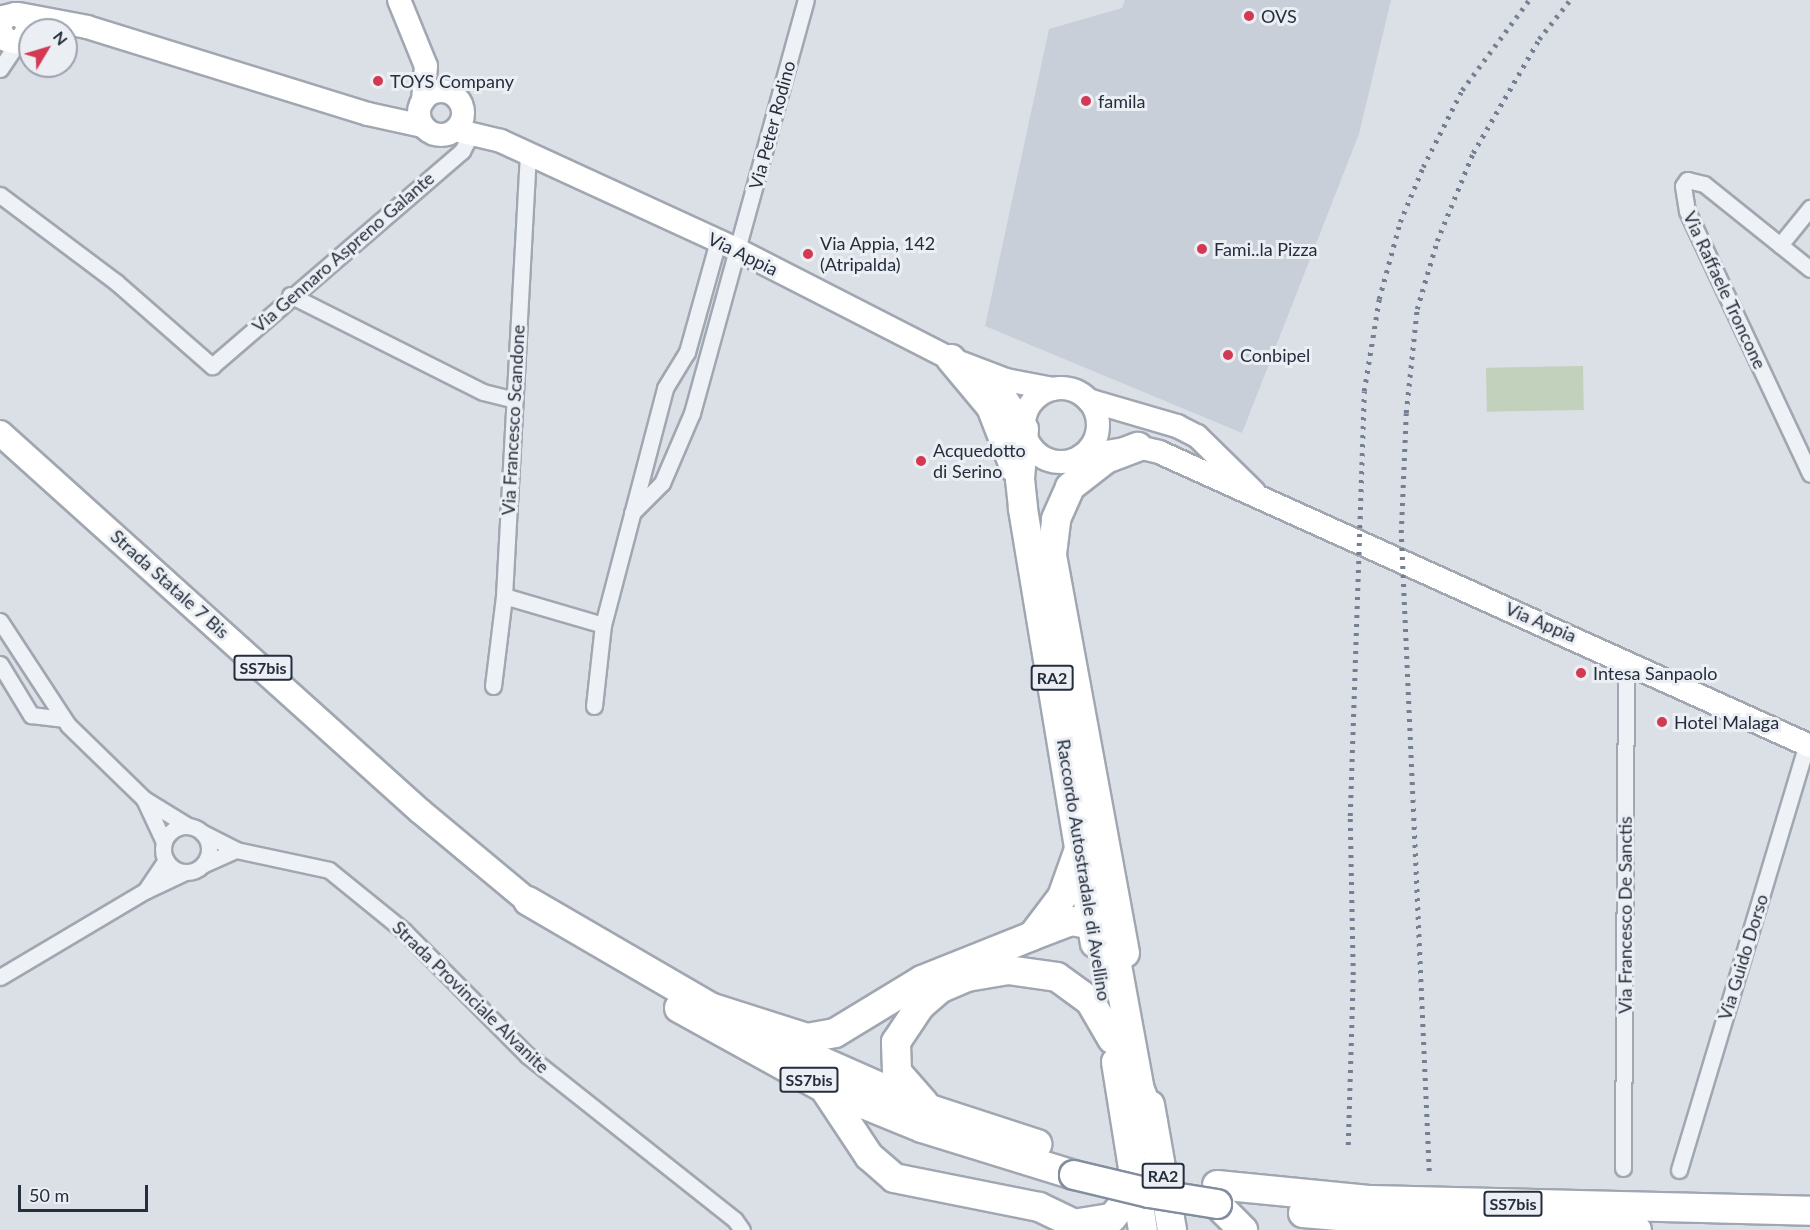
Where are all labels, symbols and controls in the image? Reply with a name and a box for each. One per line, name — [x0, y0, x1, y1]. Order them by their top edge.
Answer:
place label: OVS — [1261, 5, 1297, 27]
marker: OVS — [1242, 9, 1256, 23]
north arrow — [18, 18, 78, 78]
text: N — [50, 27, 72, 49]
street label: Via Peter Rodino — [744, 58, 800, 192]
place label: TOYS Company — [390, 70, 514, 92]
marker: TOYS Company — [371, 74, 385, 88]
place label: famila — [1098, 90, 1146, 112]
marker: famila — [1079, 94, 1093, 108]
street label: Via Gennaro Aspreno Galante — [247, 167, 439, 337]
street label: Via Raffaele Troncone — [1679, 207, 1771, 373]
street label: Via Appia — [704, 228, 782, 280]
place label: Via Appia, 142 (Atripalda) — [820, 233, 936, 276]
place label: Fami..la Pizza — [1214, 238, 1318, 260]
marker: Fami..la Pizza — [1195, 242, 1209, 256]
marker: Via Appia, 142 (Atripalda) — [801, 247, 815, 261]
street label: Via Francesco Scandone — [497, 324, 529, 516]
place label: Conbipel — [1240, 344, 1310, 366]
marker: Conbipel — [1221, 348, 1235, 362]
place label: Acquedotto di Serino — [933, 440, 1026, 482]
marker: Acquedotto di Serino — [914, 454, 928, 468]
street label: Strada Statale 7 Bis — [106, 525, 234, 643]
street label: Via Appia — [1502, 597, 1580, 647]
road number: SS7bis — [233, 655, 293, 681]
place label: Intesa Sanpaolo — [1593, 662, 1717, 684]
road number: RA2 — [1030, 665, 1074, 691]
marker: Intesa Sanpaolo — [1574, 666, 1588, 680]
place label: Hotel Malaga — [1674, 711, 1779, 733]
marker: Hotel Malaga — [1655, 715, 1669, 729]
street label: Raccordo Autostradale di Avellino — [1053, 737, 1115, 1003]
street label: Via Francesco De Sanctis — [1614, 816, 1636, 1014]
street label: Via Guido Dorso — [1714, 891, 1772, 1023]
street label: Strada Provinciale Alvanite — [388, 916, 554, 1078]
road number: SS7bis — [779, 1067, 839, 1093]
road number: RA2 — [1140, 1163, 1186, 1189]
scale bar — [21, 1173, 152, 1211]
text: 50 m — [29, 1184, 69, 1206]
road number: SS7bis — [1483, 1191, 1543, 1217]

